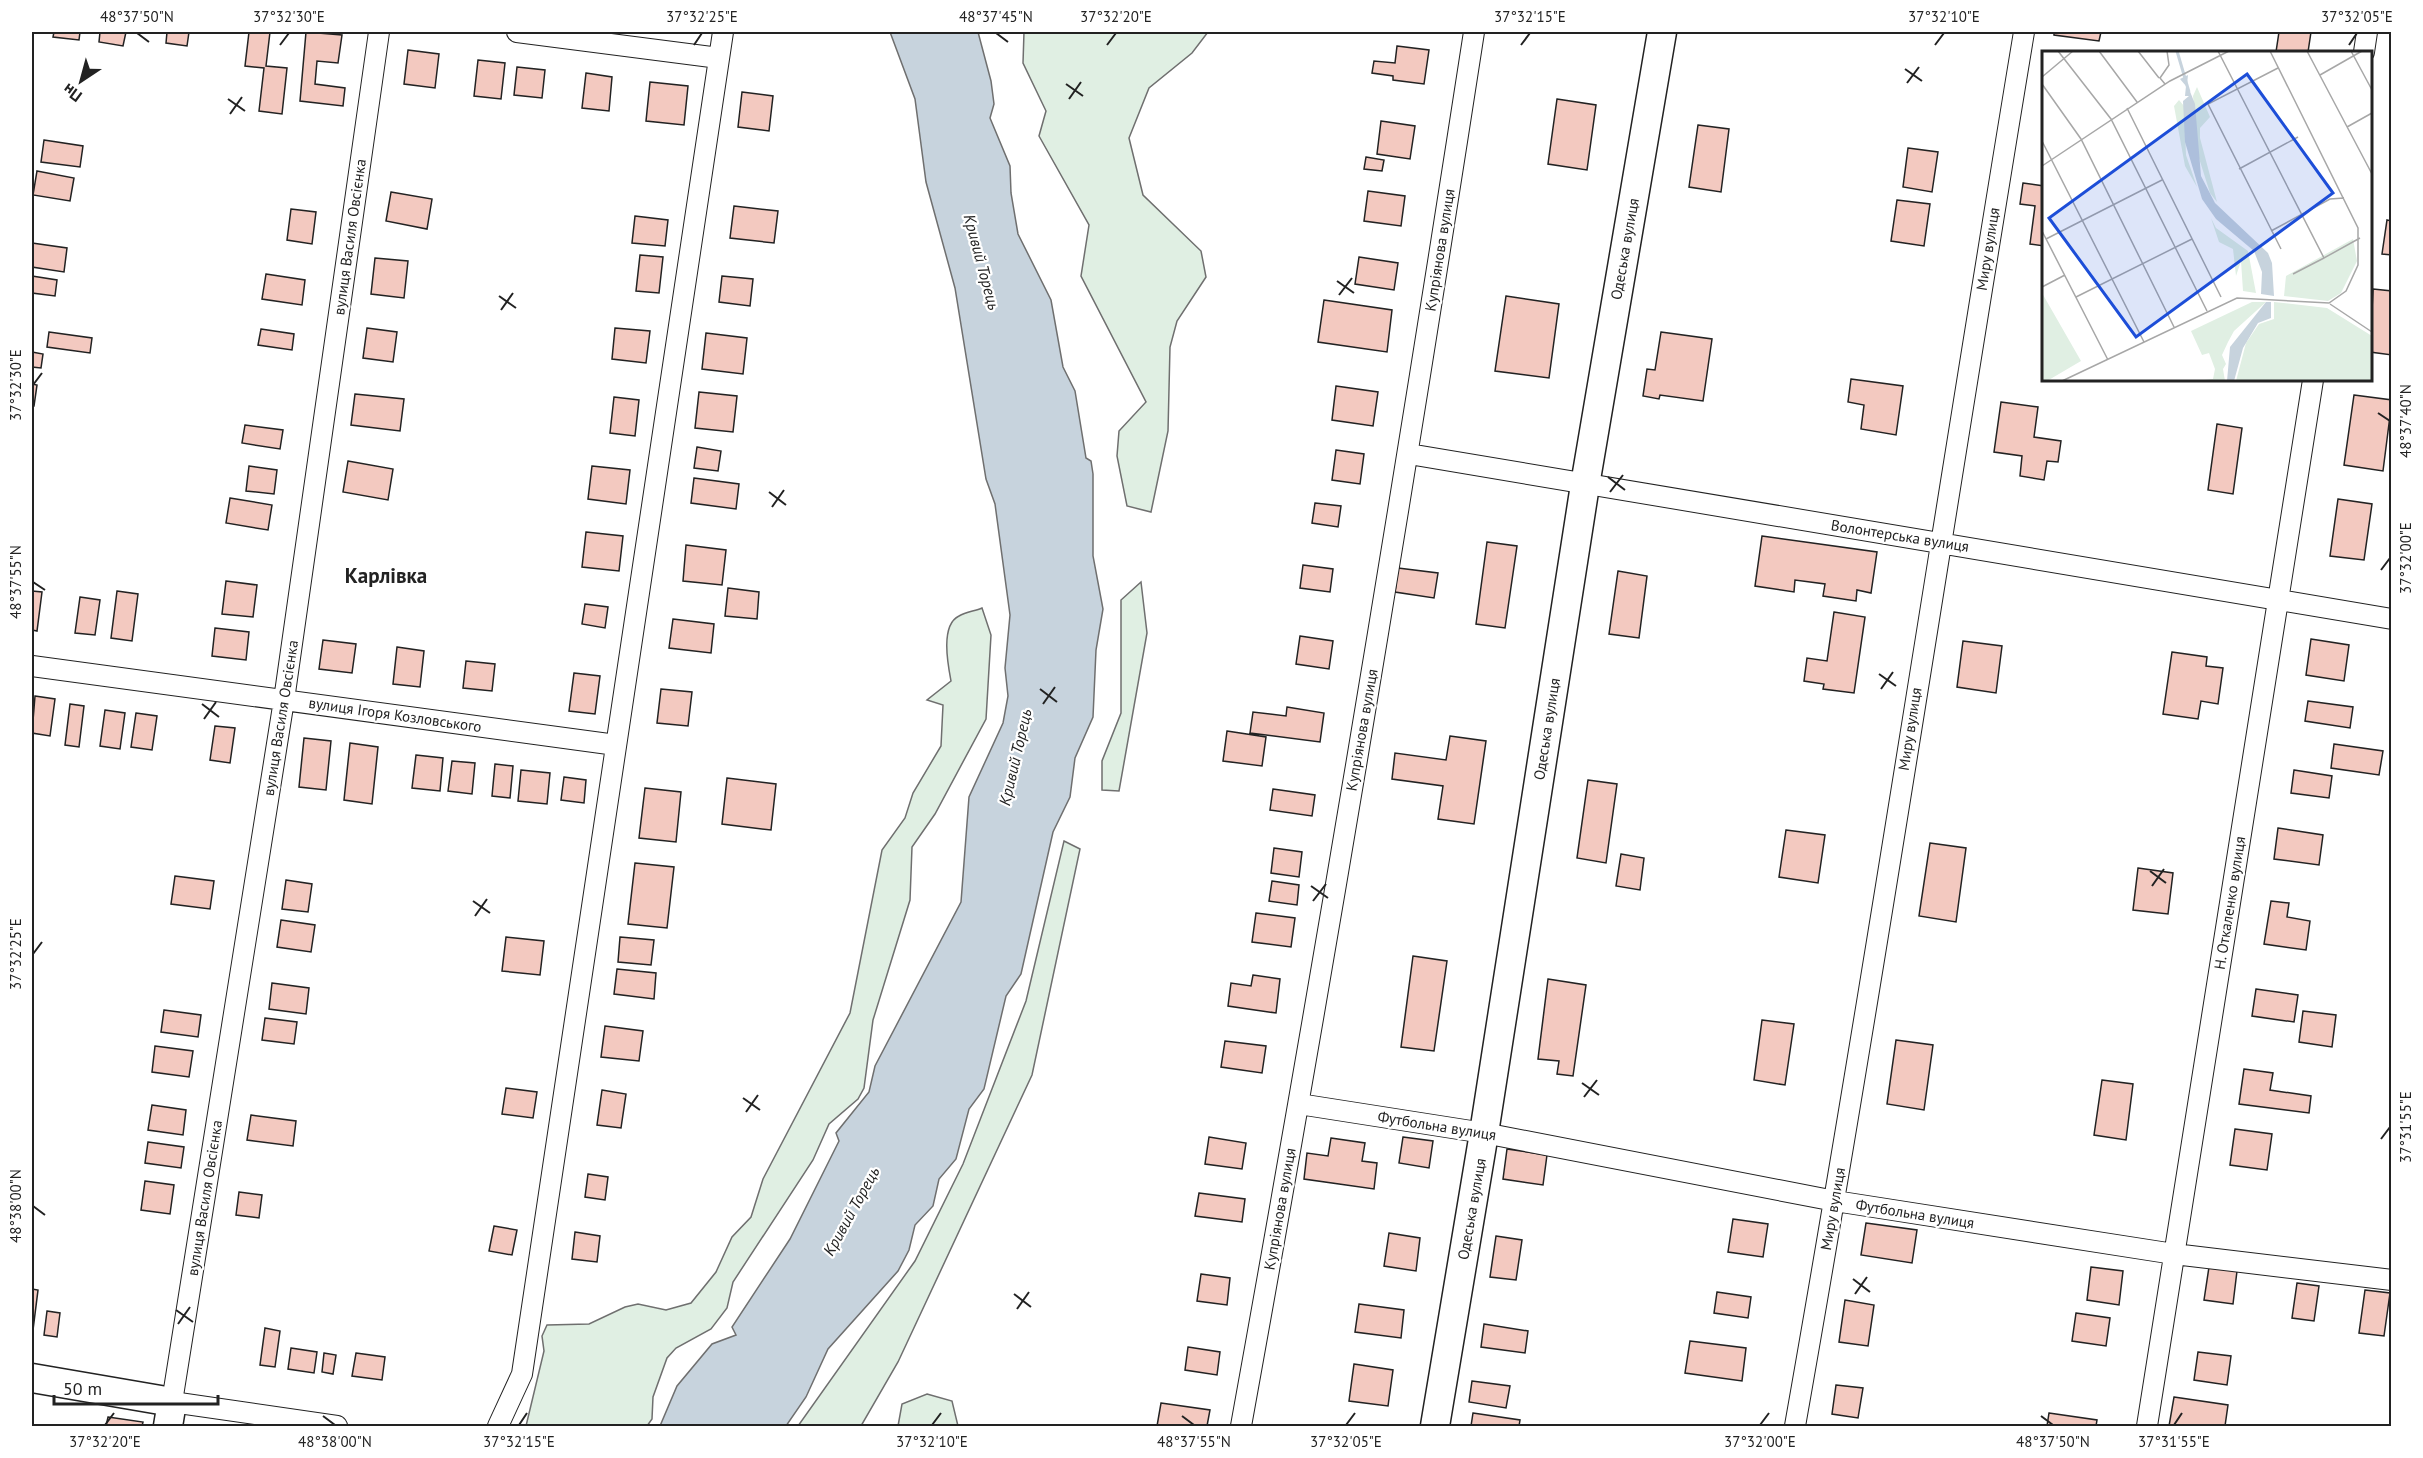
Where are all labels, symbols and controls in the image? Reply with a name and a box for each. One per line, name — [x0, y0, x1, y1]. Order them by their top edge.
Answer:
text: 48°37'50"N — [100, 7, 174, 26]
text: 37°32'30"E — [253, 7, 325, 26]
text: 37°32'25"E — [666, 7, 738, 26]
text: 48°37'45"N — [959, 7, 1033, 26]
text: 37°32'20"E — [1080, 7, 1152, 26]
text: 37°32'15"E — [1494, 7, 1566, 26]
text: 37°32'10"E — [1908, 7, 1980, 26]
text: 37°32'05"E — [2321, 7, 2393, 26]
north arrow — [51, 51, 111, 111]
inset map — [2042, 51, 2372, 381]
text: Пн — [59, 80, 86, 107]
street label: вулиця Василя Овсієнка — [329, 158, 370, 316]
street label: Купріянова вулиця — [1420, 187, 1459, 313]
street label: Одеська вулиця — [1606, 197, 1643, 301]
street label: Миру вулиця — [1972, 206, 2003, 292]
water label: Кривий Торець — [960, 212, 1004, 312]
text: 37°32'30"E — [6, 349, 25, 421]
text: 48°37'40"N — [2396, 384, 2415, 458]
street label: Волонтерська вулиця — [1830, 515, 1970, 556]
text: 37°32'00"E — [2396, 522, 2415, 594]
text: 48°37'55"N — [6, 545, 25, 619]
district label: Карлівка — [345, 562, 427, 589]
street label: вулиця Василя Овсієнка — [259, 639, 302, 797]
street label: Купріянова вулиця — [1341, 667, 1382, 793]
street label: Одеська вулиця — [1529, 677, 1564, 781]
street label: Миру вулиця — [1894, 686, 1925, 772]
street label: вулиця Ігоря Козловського — [307, 693, 483, 736]
water label: Кривий Торець — [994, 707, 1036, 807]
street label: Н. Откаленко вулиця — [2210, 835, 2249, 971]
text: 37°32'25"E — [6, 918, 25, 990]
text: 37°31'55"E — [2396, 1091, 2415, 1163]
street label: Футбольна вулиця — [1376, 1107, 1498, 1144]
street label: вулиця Василя Овсієнка — [183, 1119, 226, 1277]
street label: Купріянова вулиця — [1259, 1146, 1300, 1272]
street label: Одеська вулиця — [1453, 1157, 1490, 1261]
water label: Кривий Торець — [818, 1163, 884, 1259]
street label: Миру вулиця — [1816, 1166, 1849, 1252]
text: 48°38'00"N — [6, 1169, 25, 1243]
street label: Футбольна вулиця — [1854, 1195, 1976, 1232]
scale bar — [54, 1368, 218, 1406]
text: 50 m — [63, 1377, 102, 1400]
text: 37°32'20"E — [69, 1432, 141, 1451]
text: 48°38'00"N — [298, 1432, 372, 1451]
text: 37°32'15"E — [483, 1432, 555, 1451]
text: 37°32'10"E — [896, 1432, 968, 1451]
text: 48°37'55"N — [1157, 1432, 1231, 1451]
text: 37°32'05"E — [1310, 1432, 1382, 1451]
text: 37°32'00"E — [1724, 1432, 1796, 1451]
text: 48°37'50"N — [2016, 1432, 2090, 1451]
text: 37°31'55"E — [2138, 1432, 2210, 1451]

